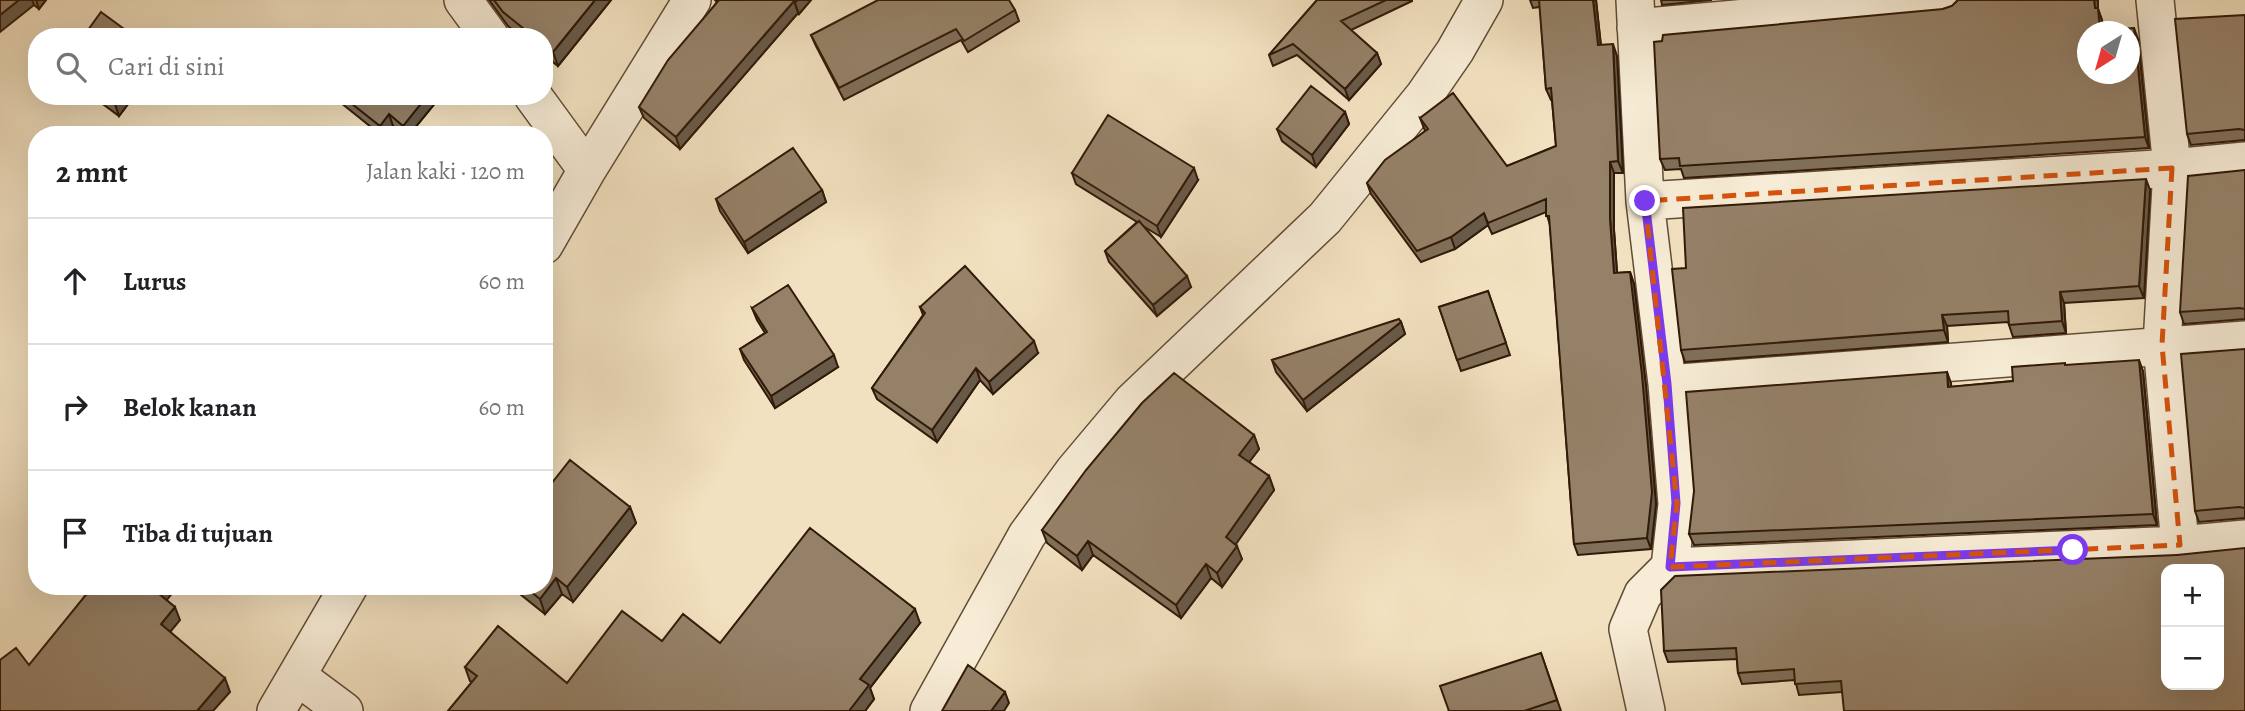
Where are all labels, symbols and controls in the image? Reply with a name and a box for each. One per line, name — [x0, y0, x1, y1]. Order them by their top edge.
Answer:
north arrow — [2077, 21, 2140, 84]
search box — [28, 28, 553, 105]
icon: search — [52, 48, 90, 86]
text: Cari di sini — [108, 49, 225, 84]
text: 2 mnt — [56, 152, 128, 192]
text: Jalan kaki · 120 m — [366, 156, 525, 187]
route end — [1629, 185, 1660, 216]
icon: ahead — [56, 262, 94, 300]
text: Lurus — [123, 264, 186, 299]
text: 60 m — [478, 266, 525, 297]
icon: right — [56, 388, 94, 426]
text: Belok kanan — [123, 390, 257, 425]
text: 60 m — [478, 392, 525, 423]
icon: arrive — [56, 514, 94, 552]
text: Tiba di tujuan — [123, 516, 273, 551]
route start — [2057, 534, 2088, 565]
map controls — [2161, 564, 2224, 690]
button: + — [2161, 564, 2224, 627]
button: − — [2161, 627, 2224, 690]

